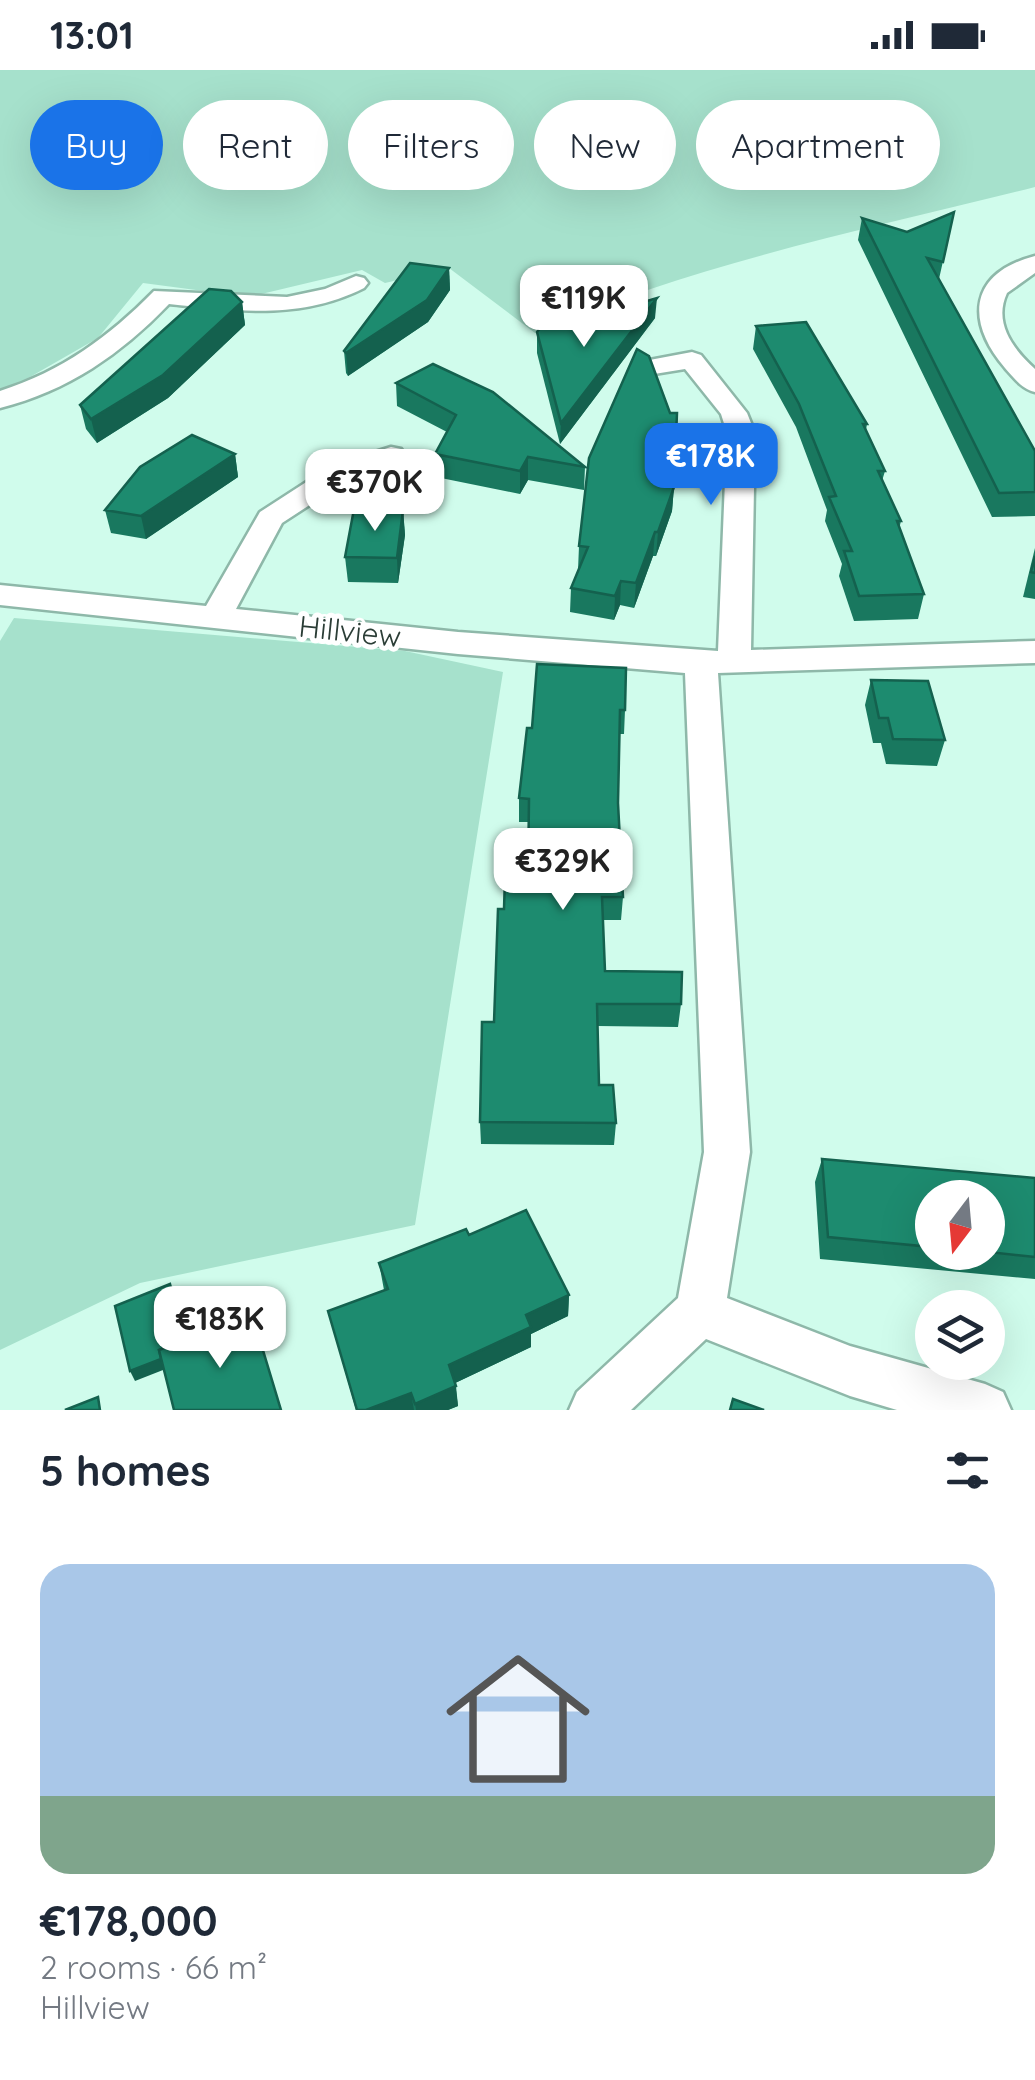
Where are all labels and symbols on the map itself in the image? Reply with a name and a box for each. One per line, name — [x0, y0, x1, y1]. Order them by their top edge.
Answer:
pin: €119K — [514, 265, 654, 350]
pin: €178K — [641, 423, 781, 508]
pin: €370K — [305, 449, 445, 534]
street label: Hillview — [297, 607, 403, 655]
pin: €329K — [493, 828, 633, 913]
north arrow — [915, 1180, 1005, 1270]
pin: €183K — [150, 1286, 290, 1371]

